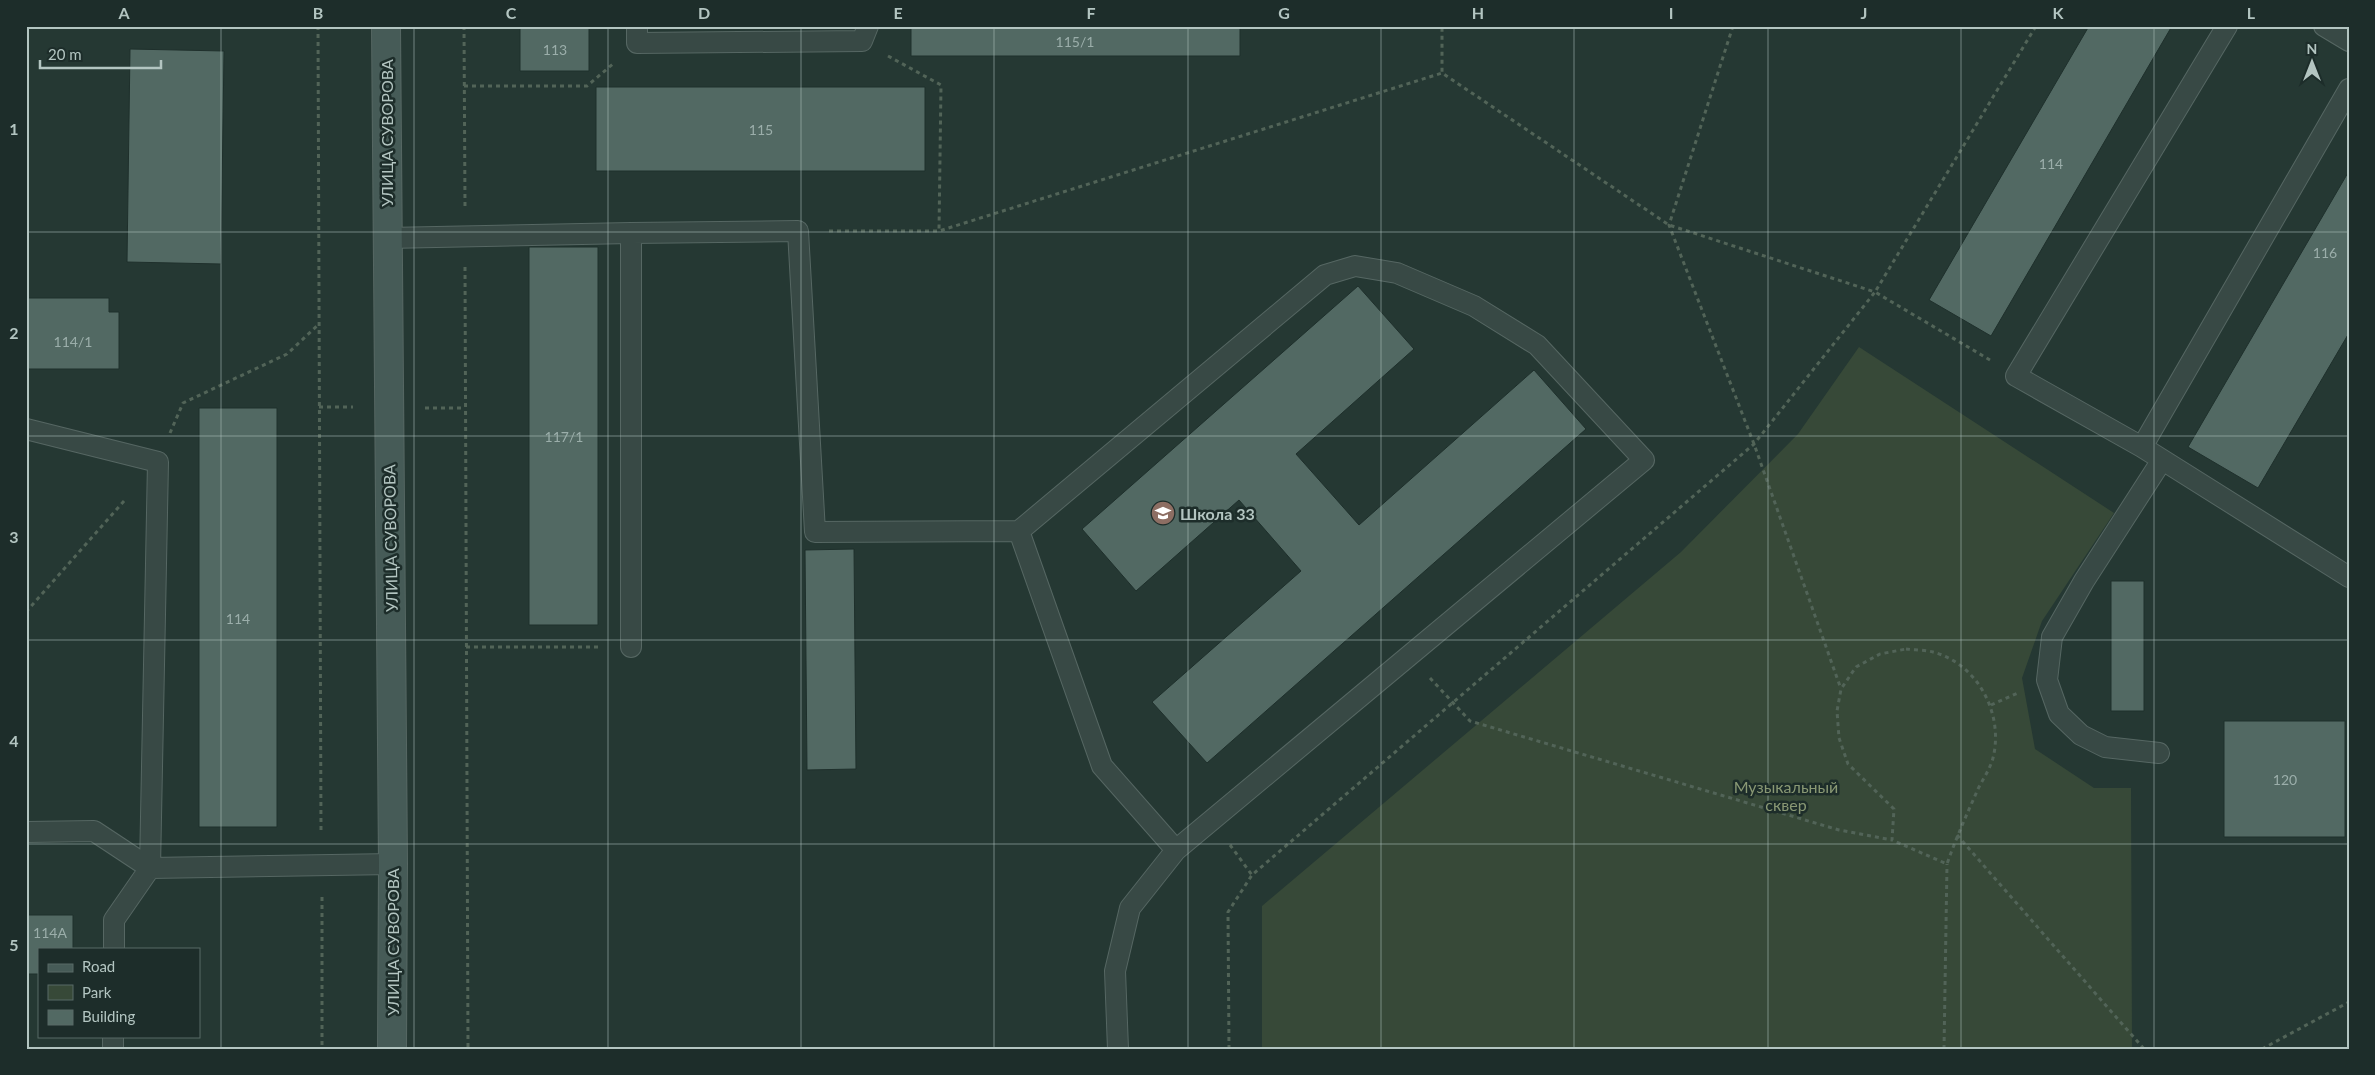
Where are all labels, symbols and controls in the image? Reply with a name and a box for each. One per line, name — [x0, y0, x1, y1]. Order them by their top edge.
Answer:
text: A — [117, 3, 130, 22]
text: B — [313, 3, 323, 22]
text: C — [506, 3, 517, 22]
text: D — [698, 3, 710, 22]
text: E — [893, 3, 903, 22]
text: F — [1086, 3, 1096, 22]
text: G — [1278, 3, 1290, 22]
text: H — [1472, 3, 1484, 22]
text: I — [1669, 3, 1673, 22]
text: J — [1861, 3, 1867, 22]
text: K — [2053, 3, 2065, 22]
text: L — [2247, 3, 2256, 22]
house number: 115/1 — [1056, 33, 1094, 50]
scale bar — [40, 38, 161, 70]
north arrow — [2288, 38, 2338, 88]
text: N — [2307, 40, 2317, 57]
house number: 113 — [543, 41, 567, 58]
text: 20 m — [48, 45, 82, 63]
street label: УЛИЦА СУВОРОВА — [377, 59, 396, 207]
text: 1 — [9, 119, 19, 138]
house number: 115 — [749, 121, 773, 138]
house number: 114 — [2039, 155, 2063, 172]
house number: 116 — [2313, 244, 2337, 261]
text: 2 — [9, 323, 19, 342]
house number: 114/1 — [54, 333, 92, 350]
house number: 117/1 — [545, 428, 583, 445]
street label: УЛИЦА СУВОРОВА — [379, 464, 401, 612]
school or university icon: Школа 33 — [1150, 500, 1176, 526]
place label: Школа 33 — [1180, 504, 1255, 523]
text: 3 — [9, 527, 19, 546]
house number: 114 — [226, 610, 250, 627]
text: 4 — [9, 731, 19, 750]
house number: 120 — [2273, 771, 2297, 788]
park label: Музыкальный сквер — [1734, 777, 1838, 814]
street label: УЛИЦА СУВОРОВА — [383, 868, 402, 1016]
house number: 114А — [33, 924, 67, 941]
text: 5 — [9, 935, 19, 954]
legend — [38, 948, 200, 1038]
text: Road — [82, 957, 115, 975]
text: Park — [82, 983, 112, 1001]
text: Building — [82, 1007, 135, 1025]

